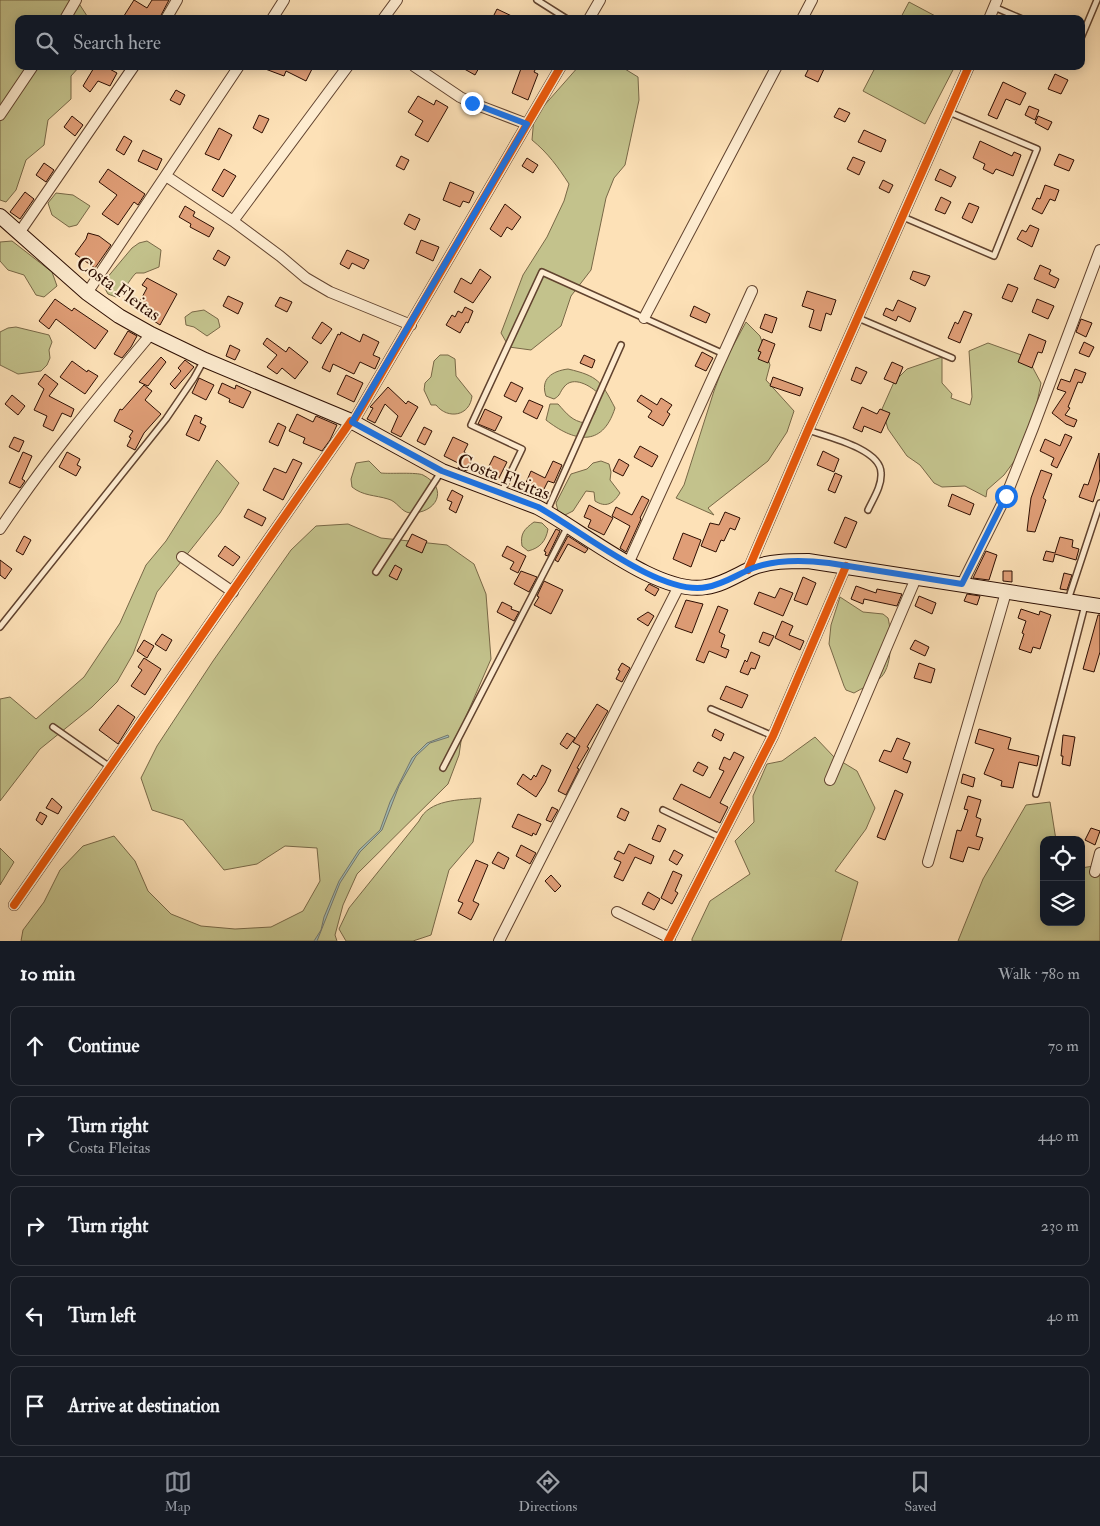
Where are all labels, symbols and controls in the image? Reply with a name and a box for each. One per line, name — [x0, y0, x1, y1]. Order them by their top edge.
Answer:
search box — [15, 15, 1085, 70]
icon: search — [33, 29, 61, 57]
text: Search here — [73, 31, 161, 55]
route end — [461, 92, 484, 115]
street label: Costa Fleitas — [72, 251, 165, 327]
street label: Costa Fleitas — [454, 448, 554, 506]
route start — [995, 485, 1018, 508]
map controls — [1040, 836, 1085, 926]
button: locate — [1040, 836, 1085, 881]
button: layers — [1040, 881, 1085, 926]
text: 10 min — [20, 960, 75, 987]
text: Walk · 780 m — [998, 964, 1080, 984]
icon: ahead — [21, 1032, 49, 1060]
text: Continue — [68, 1034, 139, 1058]
text: 70 m — [1048, 1036, 1079, 1056]
text: Turn right — [68, 1114, 148, 1138]
icon: right — [21, 1122, 49, 1150]
text: 440 m — [1038, 1126, 1079, 1146]
text: Costa Fleitas — [68, 1138, 150, 1158]
icon: right — [21, 1212, 49, 1240]
text: Turn right — [68, 1214, 148, 1238]
text: 230 m — [1041, 1216, 1079, 1236]
icon: left — [21, 1302, 49, 1330]
text: Turn left — [68, 1304, 136, 1328]
text: 40 m — [1046, 1306, 1079, 1326]
icon: arrive — [21, 1392, 49, 1420]
text: Arrive at destination — [68, 1394, 220, 1418]
tab: Map — [164, 1468, 192, 1515]
tab: Directions — [519, 1468, 577, 1515]
tab: Saved — [904, 1468, 936, 1515]

